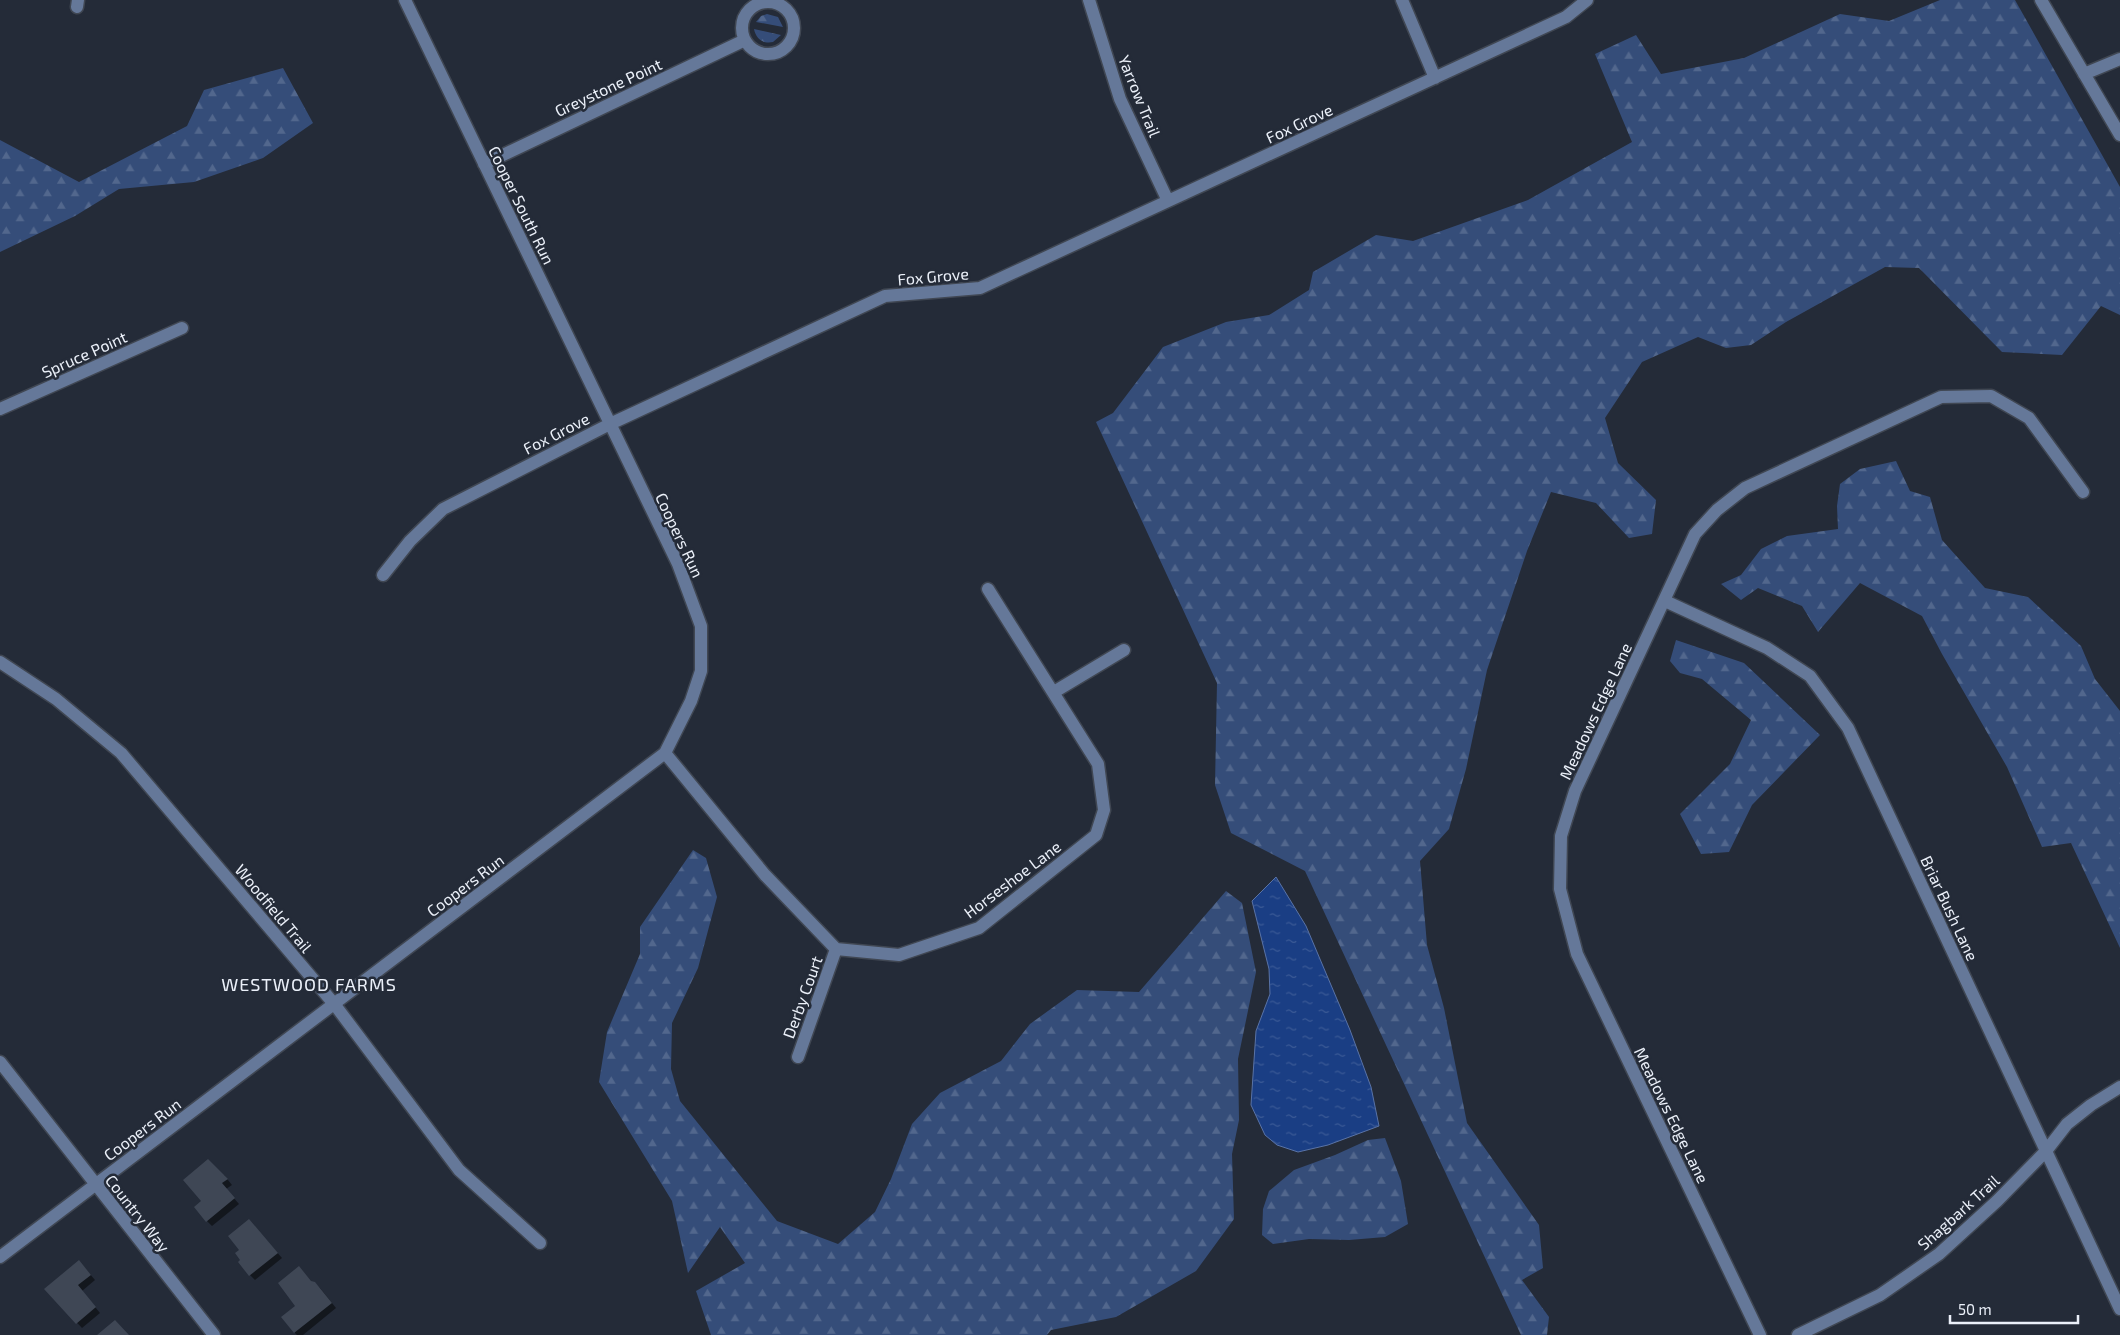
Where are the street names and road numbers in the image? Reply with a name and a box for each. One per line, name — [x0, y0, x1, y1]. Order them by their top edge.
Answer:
street label: Yarrow Trail — [1115, 52, 1165, 140]
street label: Greystone Point — [551, 54, 665, 120]
street label: Fox Grove — [1263, 99, 1335, 147]
street label: Cooper South Run — [485, 143, 559, 267]
street label: Fox Grove — [897, 263, 969, 289]
street label: Spruce Point — [38, 327, 130, 381]
street label: Fox Grove — [520, 408, 592, 458]
street label: Coopers Run — [652, 489, 708, 581]
street label: Meadows Edge Lane — [1555, 640, 1635, 782]
street label: Horseshoe Lane — [960, 836, 1064, 922]
street label: Coopers Run — [423, 850, 507, 920]
street label: Briar Bush Lane — [1917, 852, 1983, 964]
street label: Woodfield Trail — [232, 860, 317, 956]
street label: Derby Court — [778, 953, 826, 1041]
street label: Meadows Edge Lane — [1631, 1044, 1713, 1186]
street label: Coopers Run — [100, 1094, 184, 1164]
street label: Shagbark Trail — [1913, 1170, 2003, 1254]
street label: Country Way — [102, 1171, 174, 1256]

